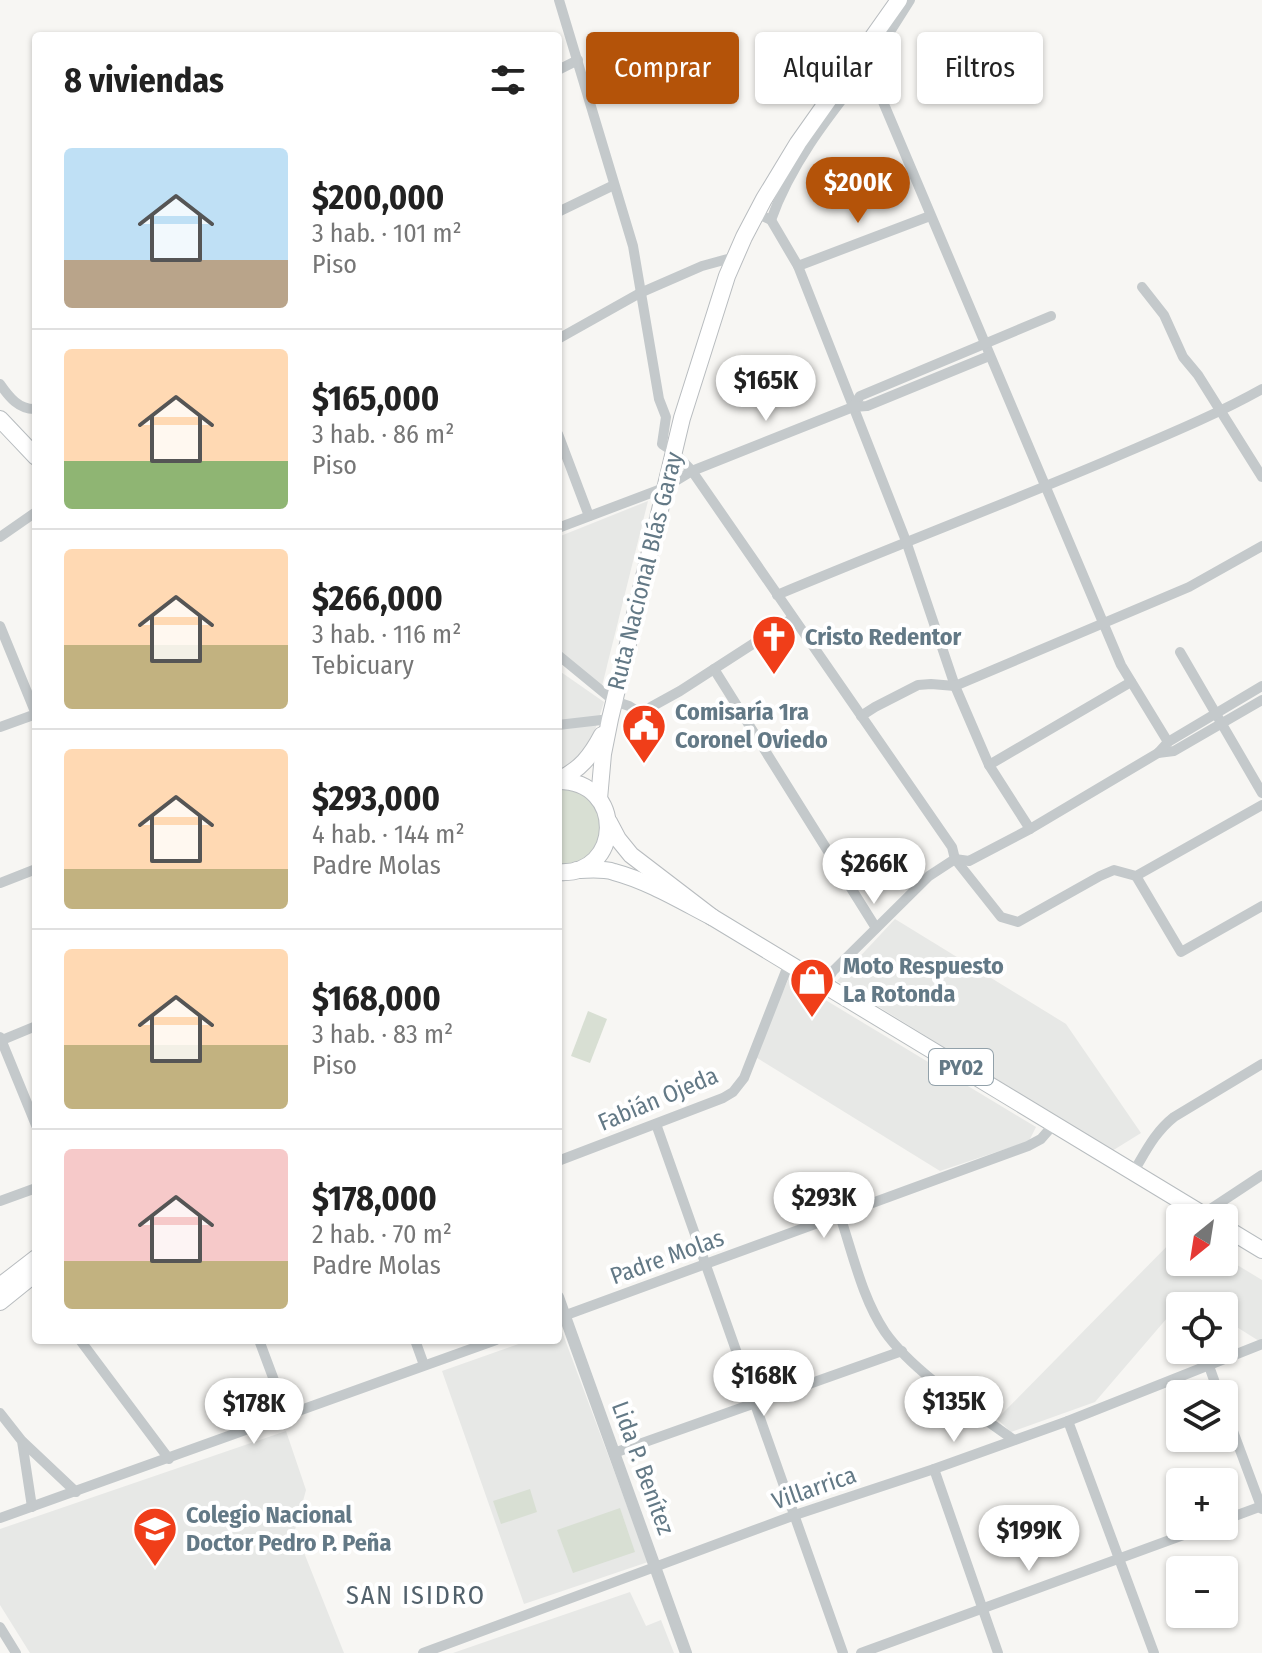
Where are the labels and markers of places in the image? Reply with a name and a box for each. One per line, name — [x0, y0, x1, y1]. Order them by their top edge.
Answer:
pin: $200K — [802, 157, 914, 225]
pin: $165K — [710, 355, 822, 423]
church icon: Cristo Redentor — [750, 613, 798, 676]
place label: Cristo Redentor — [805, 623, 962, 651]
place label: Comisaría 1ra Coronel Oviedo — [675, 698, 828, 754]
public building icon: Comisaría 1ra Coronel Oviedo — [620, 702, 668, 765]
pin: $266K — [818, 838, 930, 906]
place label: Moto Respuesto La Rotonda — [843, 952, 1004, 1008]
shop icon: Moto Respuesto La Rotonda — [788, 956, 836, 1019]
pin: $293K — [768, 1172, 880, 1240]
pin: $168K — [708, 1350, 820, 1418]
pin: $135K — [898, 1376, 1010, 1444]
pin: $178K — [198, 1378, 310, 1446]
place label: Colegio Nacional Doctor Pedro P. Peña — [186, 1501, 391, 1557]
school or university icon: Colegio Nacional Doctor Pedro P. Peña — [131, 1505, 179, 1568]
pin: $199K — [973, 1505, 1085, 1573]

